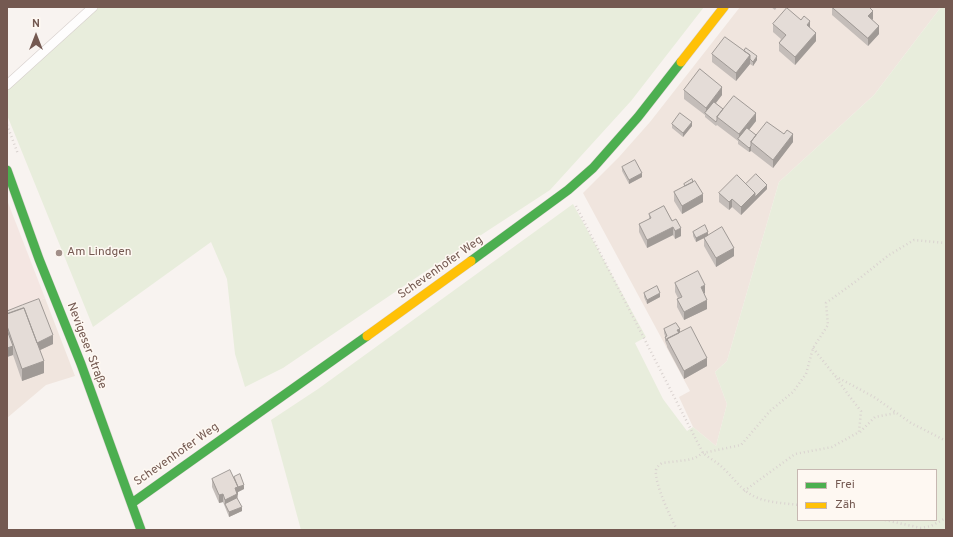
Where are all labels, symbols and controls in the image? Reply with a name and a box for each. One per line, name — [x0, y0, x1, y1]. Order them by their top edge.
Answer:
north arrow — [16, 16, 56, 56]
text: N — [32, 17, 40, 31]
street label: Schevenhofer Weg — [396, 233, 486, 303]
place label: Am Lindgen — [67, 246, 132, 260]
marker: Am Lindgen — [54, 248, 64, 258]
street label: Nevigeser Straße — [63, 301, 109, 391]
street label: Schevenhofer Weg — [132, 420, 222, 490]
legend — [797, 469, 937, 521]
text: Frei — [835, 477, 855, 493]
text: Zäh — [835, 497, 856, 513]

